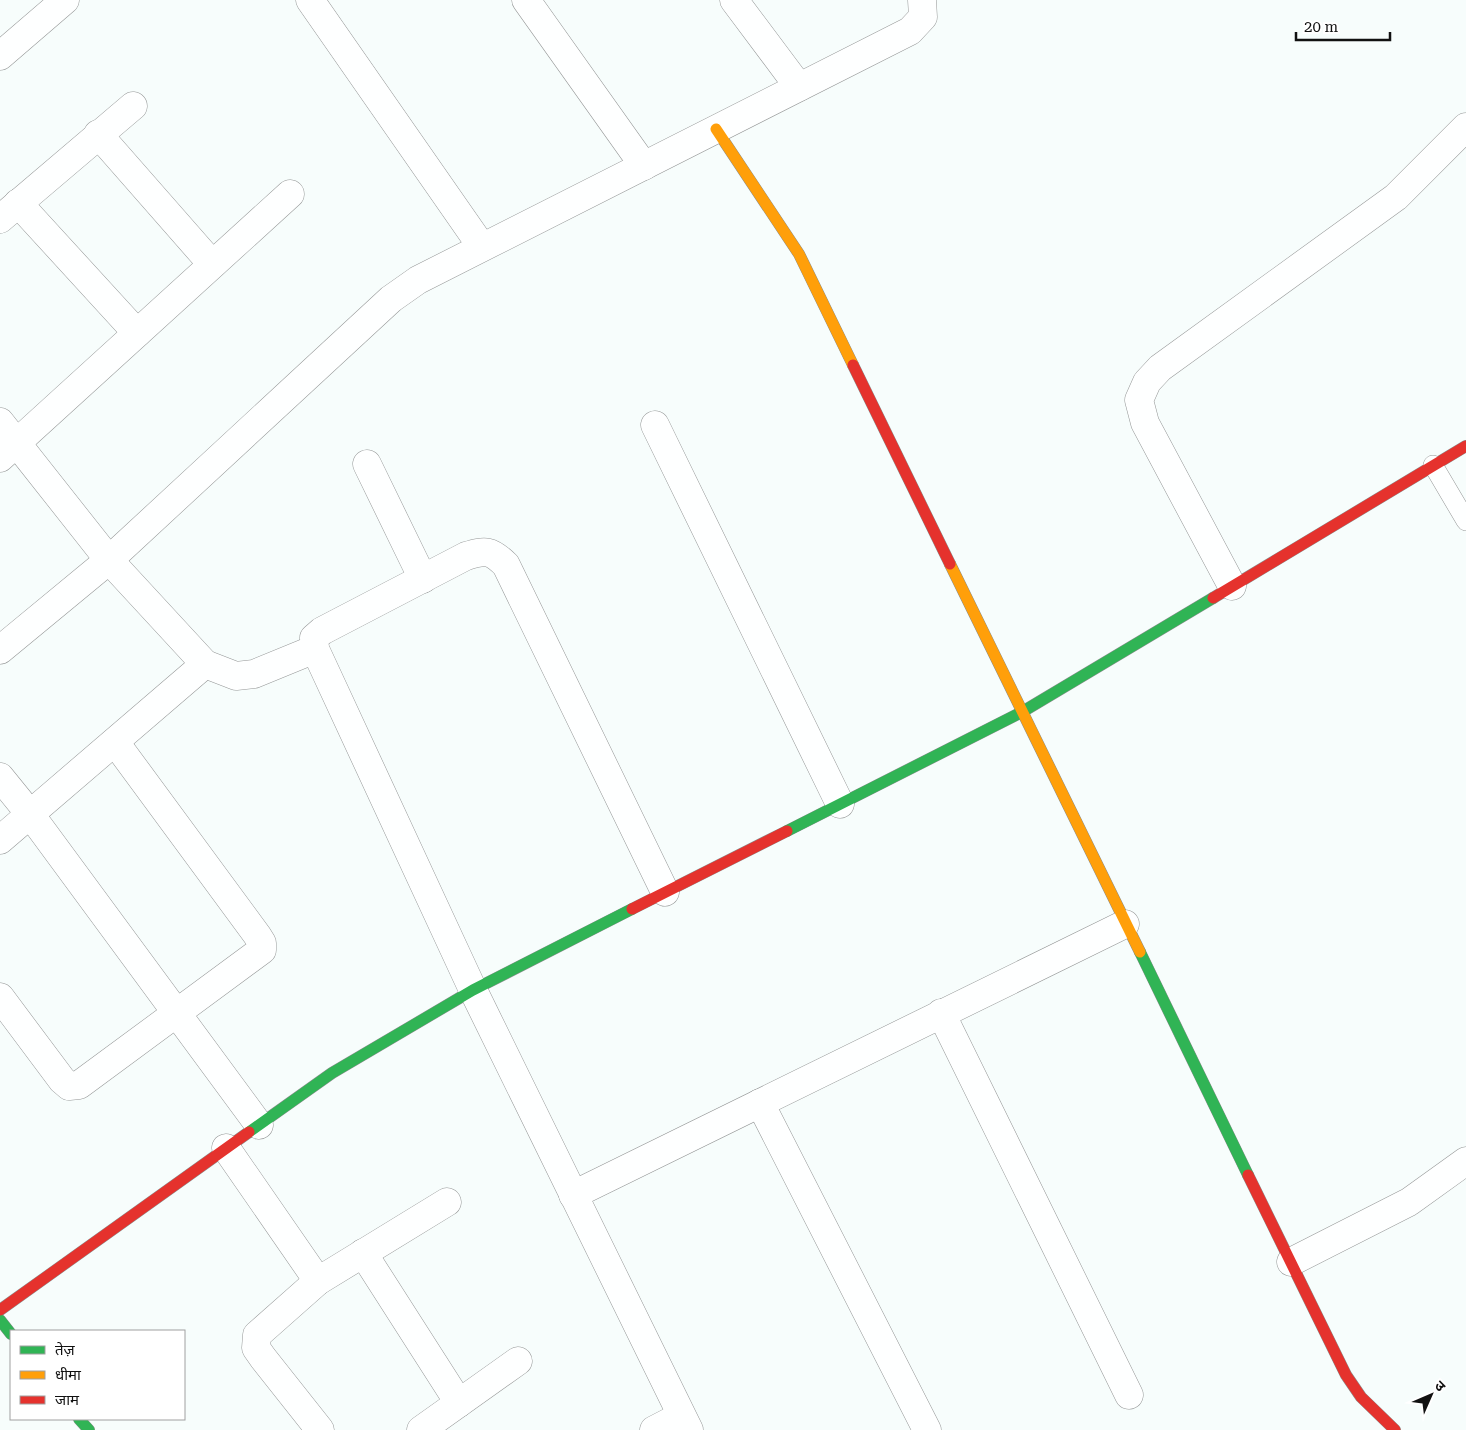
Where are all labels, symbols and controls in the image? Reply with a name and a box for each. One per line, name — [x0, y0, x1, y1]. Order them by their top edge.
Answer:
scale bar — [1296, 10, 1390, 42]
text: 20 m — [1304, 18, 1339, 36]
legend — [10, 1330, 185, 1420]
text: तेज़ — [55, 1341, 76, 1359]
text: धीमा — [55, 1366, 82, 1384]
north arrow — [1406, 1370, 1456, 1420]
text: उ — [1432, 1377, 1449, 1395]
text: जाम — [55, 1391, 80, 1409]

